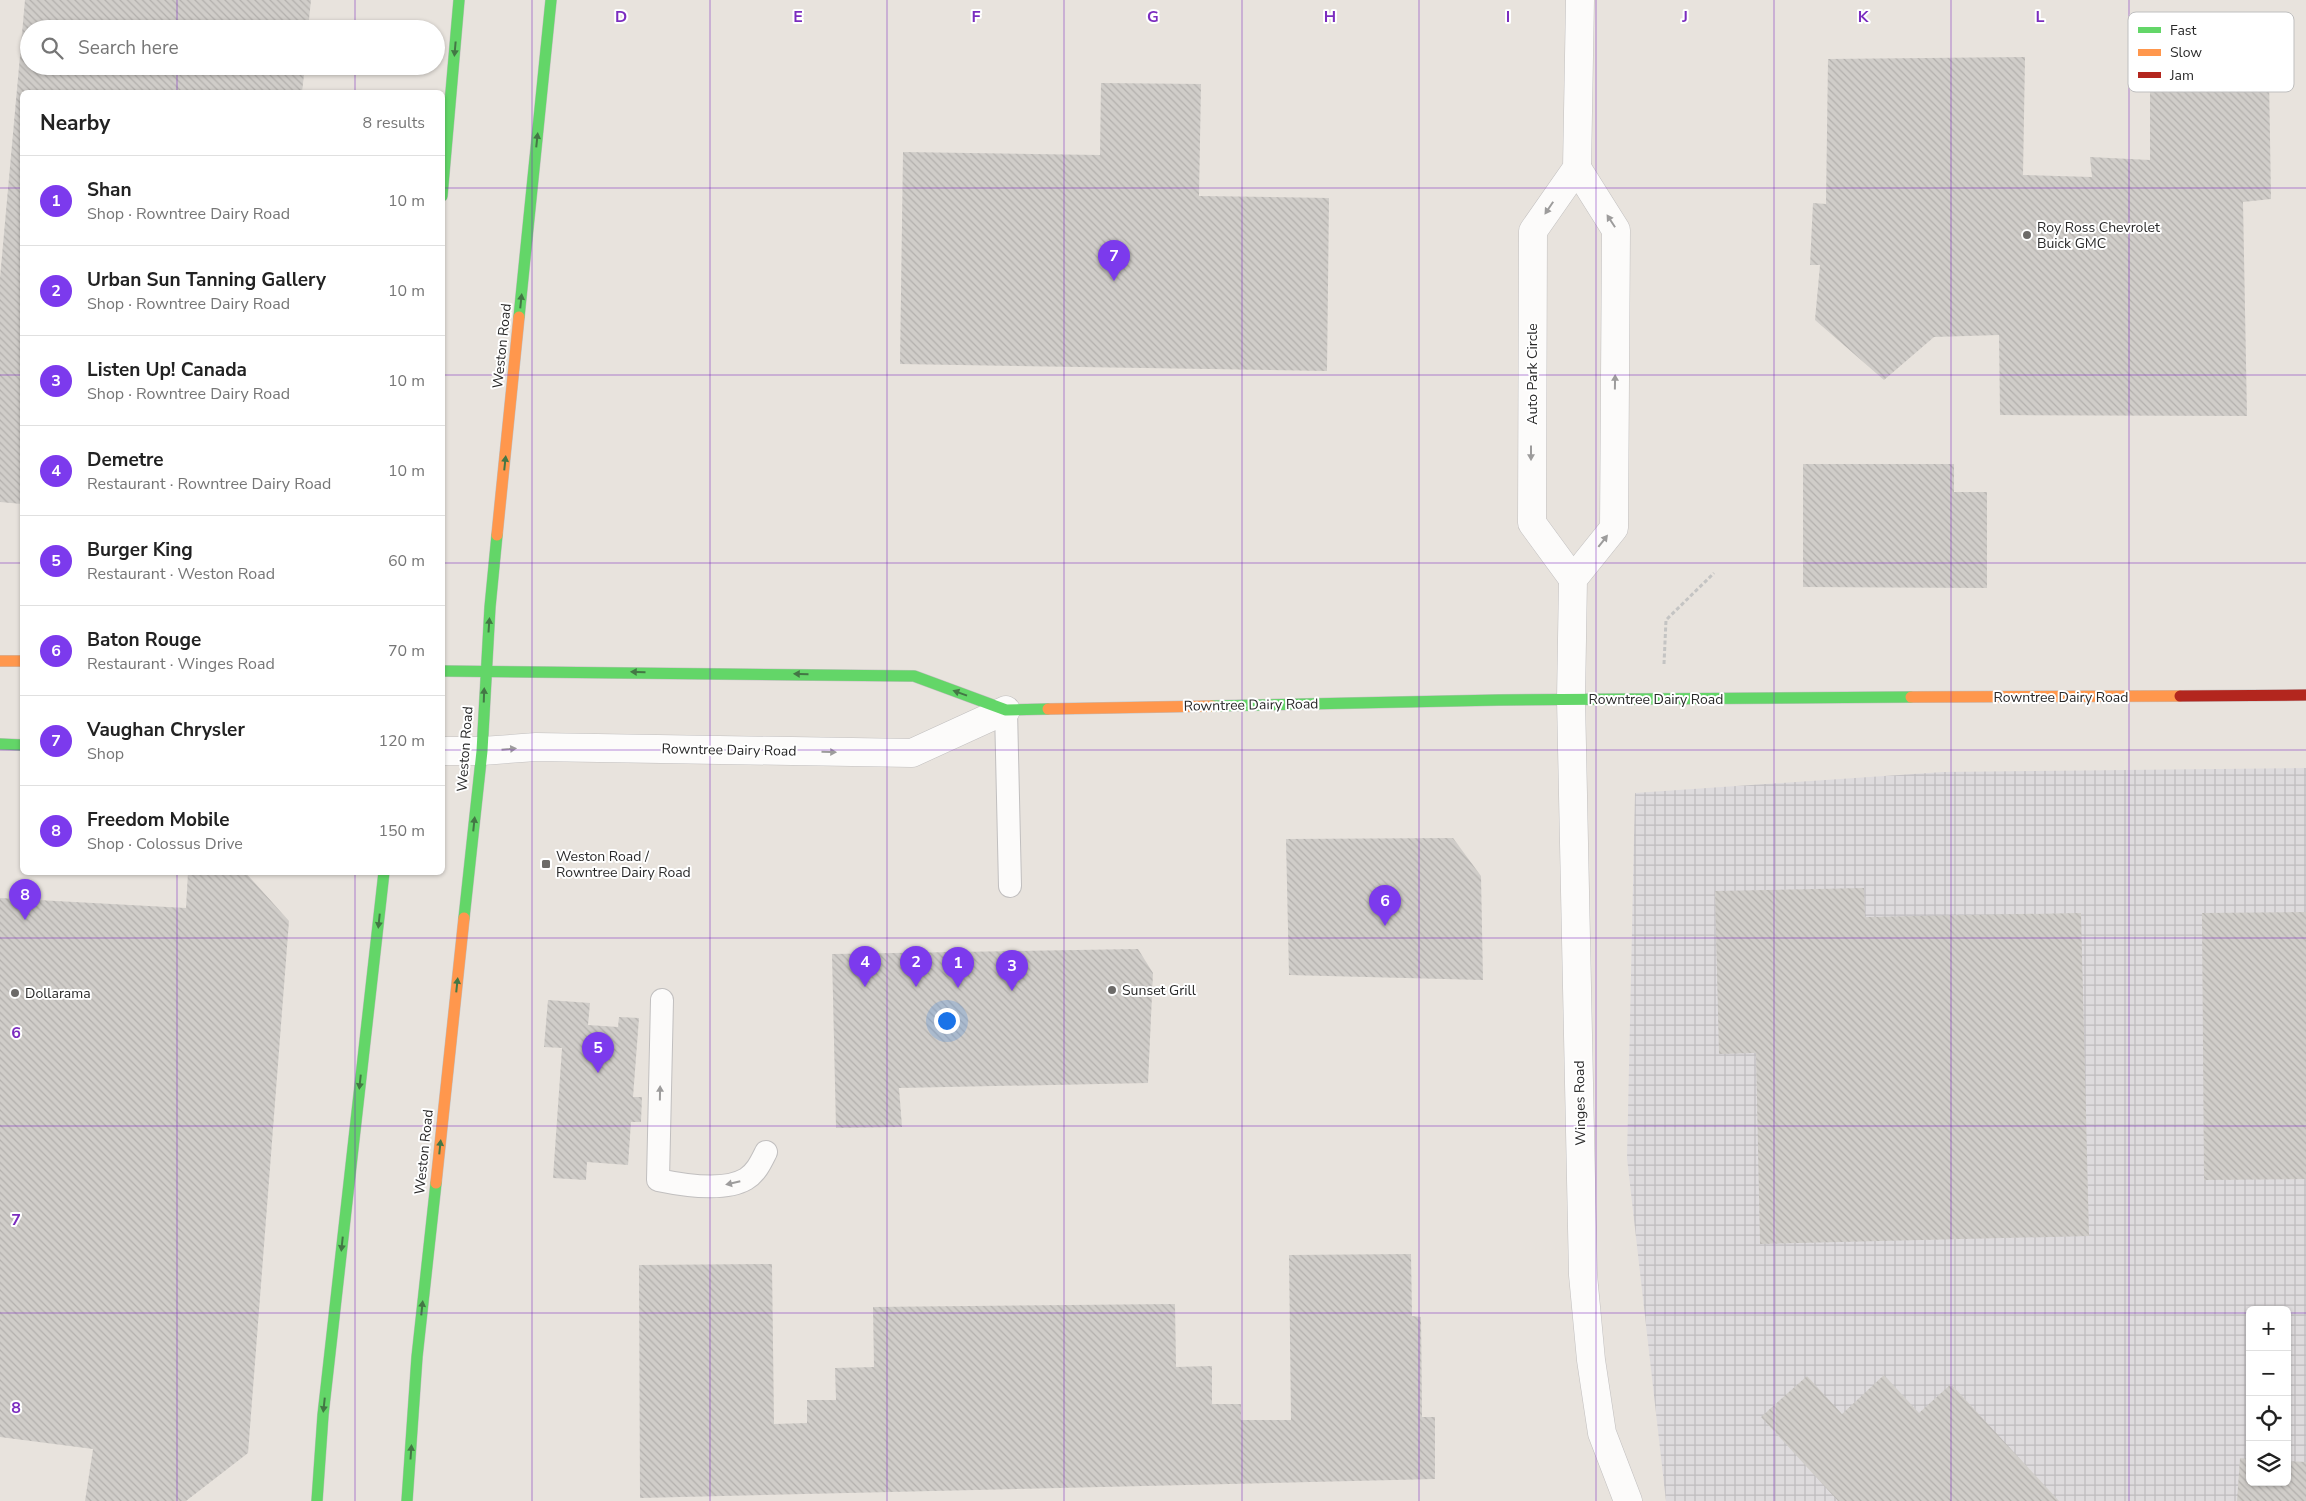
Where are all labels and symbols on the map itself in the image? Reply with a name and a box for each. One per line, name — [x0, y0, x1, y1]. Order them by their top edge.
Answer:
text: D — [615, 6, 627, 28]
text: E — [793, 6, 803, 28]
text: F — [972, 6, 981, 28]
text: G — [1147, 6, 1159, 28]
text: H — [1324, 6, 1336, 28]
text: I — [1506, 6, 1510, 28]
text: J — [1681, 6, 1688, 28]
text: K — [1858, 6, 1870, 28]
text: L — [2036, 6, 2045, 28]
legend — [2128, 12, 2294, 92]
text: Fast — [2170, 21, 2196, 40]
one-way arrow — [451, 41, 459, 57]
text: Slow — [2170, 43, 2202, 62]
text: Jam — [2169, 66, 2194, 85]
one-way arrow — [534, 131, 542, 147]
one-way arrow — [1544, 201, 1554, 215]
one-way arrow — [1606, 214, 1615, 228]
place label: Roy Ross Chevrolet Buick GMC — [2037, 218, 2160, 253]
marker: Roy Ross Chevrolet Buick GMC — [2021, 229, 2033, 241]
pin: 7 — [1098, 240, 1130, 281]
one-way arrow — [517, 293, 525, 309]
street label: Weston Road — [488, 303, 516, 389]
street label: Auto Park Circle — [1523, 323, 1542, 425]
one-way arrow — [1611, 374, 1619, 390]
one-way arrow — [1527, 445, 1535, 461]
one-way arrow — [501, 455, 509, 471]
one-way arrow — [1598, 535, 1609, 548]
one-way arrow — [485, 616, 493, 632]
one-way arrow — [630, 668, 646, 676]
one-way arrow — [792, 670, 808, 678]
one-way arrow — [481, 686, 489, 702]
street label: Rowntree Dairy Road — [1994, 688, 2128, 707]
one-way arrow — [952, 689, 967, 697]
street label: Rowntree Dairy Road — [1589, 690, 1723, 709]
street label: Rowntree Dairy Road — [1183, 694, 1319, 716]
street label: Weston Road — [453, 706, 477, 792]
street label: Rowntree Dairy Road — [661, 739, 797, 761]
one-way arrow — [501, 745, 517, 753]
one-way arrow — [821, 748, 837, 756]
one-way arrow — [470, 815, 478, 831]
place label: Weston Road / Rowntree Dairy Road — [556, 847, 691, 882]
marker: Weston Road / Rowntree Dairy Road — [540, 858, 552, 870]
pin: 8 — [9, 879, 41, 920]
pin: 6 — [1369, 885, 1401, 926]
one-way arrow — [374, 913, 382, 929]
pin: 4 — [849, 946, 881, 987]
pin: 2 — [900, 946, 932, 987]
pin: 1 — [942, 947, 974, 988]
pin: 3 — [996, 950, 1028, 991]
one-way arrow — [453, 977, 461, 993]
place label: Sunset Grill — [1122, 981, 1197, 1000]
place label: Dollarama — [25, 984, 91, 1003]
marker: Sunset Grill — [1106, 984, 1118, 996]
marker: Dollarama — [9, 987, 21, 999]
your location — [934, 1008, 960, 1034]
text: 6 — [11, 1022, 21, 1044]
pin: 5 — [582, 1032, 614, 1073]
street label: Winges Road — [1570, 1060, 1590, 1146]
one-way arrow — [356, 1075, 364, 1091]
one-way arrow — [656, 1085, 664, 1101]
street label: Weston Road — [410, 1109, 438, 1195]
one-way arrow — [436, 1138, 444, 1154]
one-way arrow — [725, 1179, 740, 1187]
text: 7 — [11, 1209, 21, 1231]
one-way arrow — [338, 1236, 346, 1252]
one-way arrow — [418, 1300, 426, 1316]
text: 8 — [11, 1397, 21, 1419]
one-way arrow — [320, 1398, 328, 1414]
one-way arrow — [407, 1444, 415, 1460]

